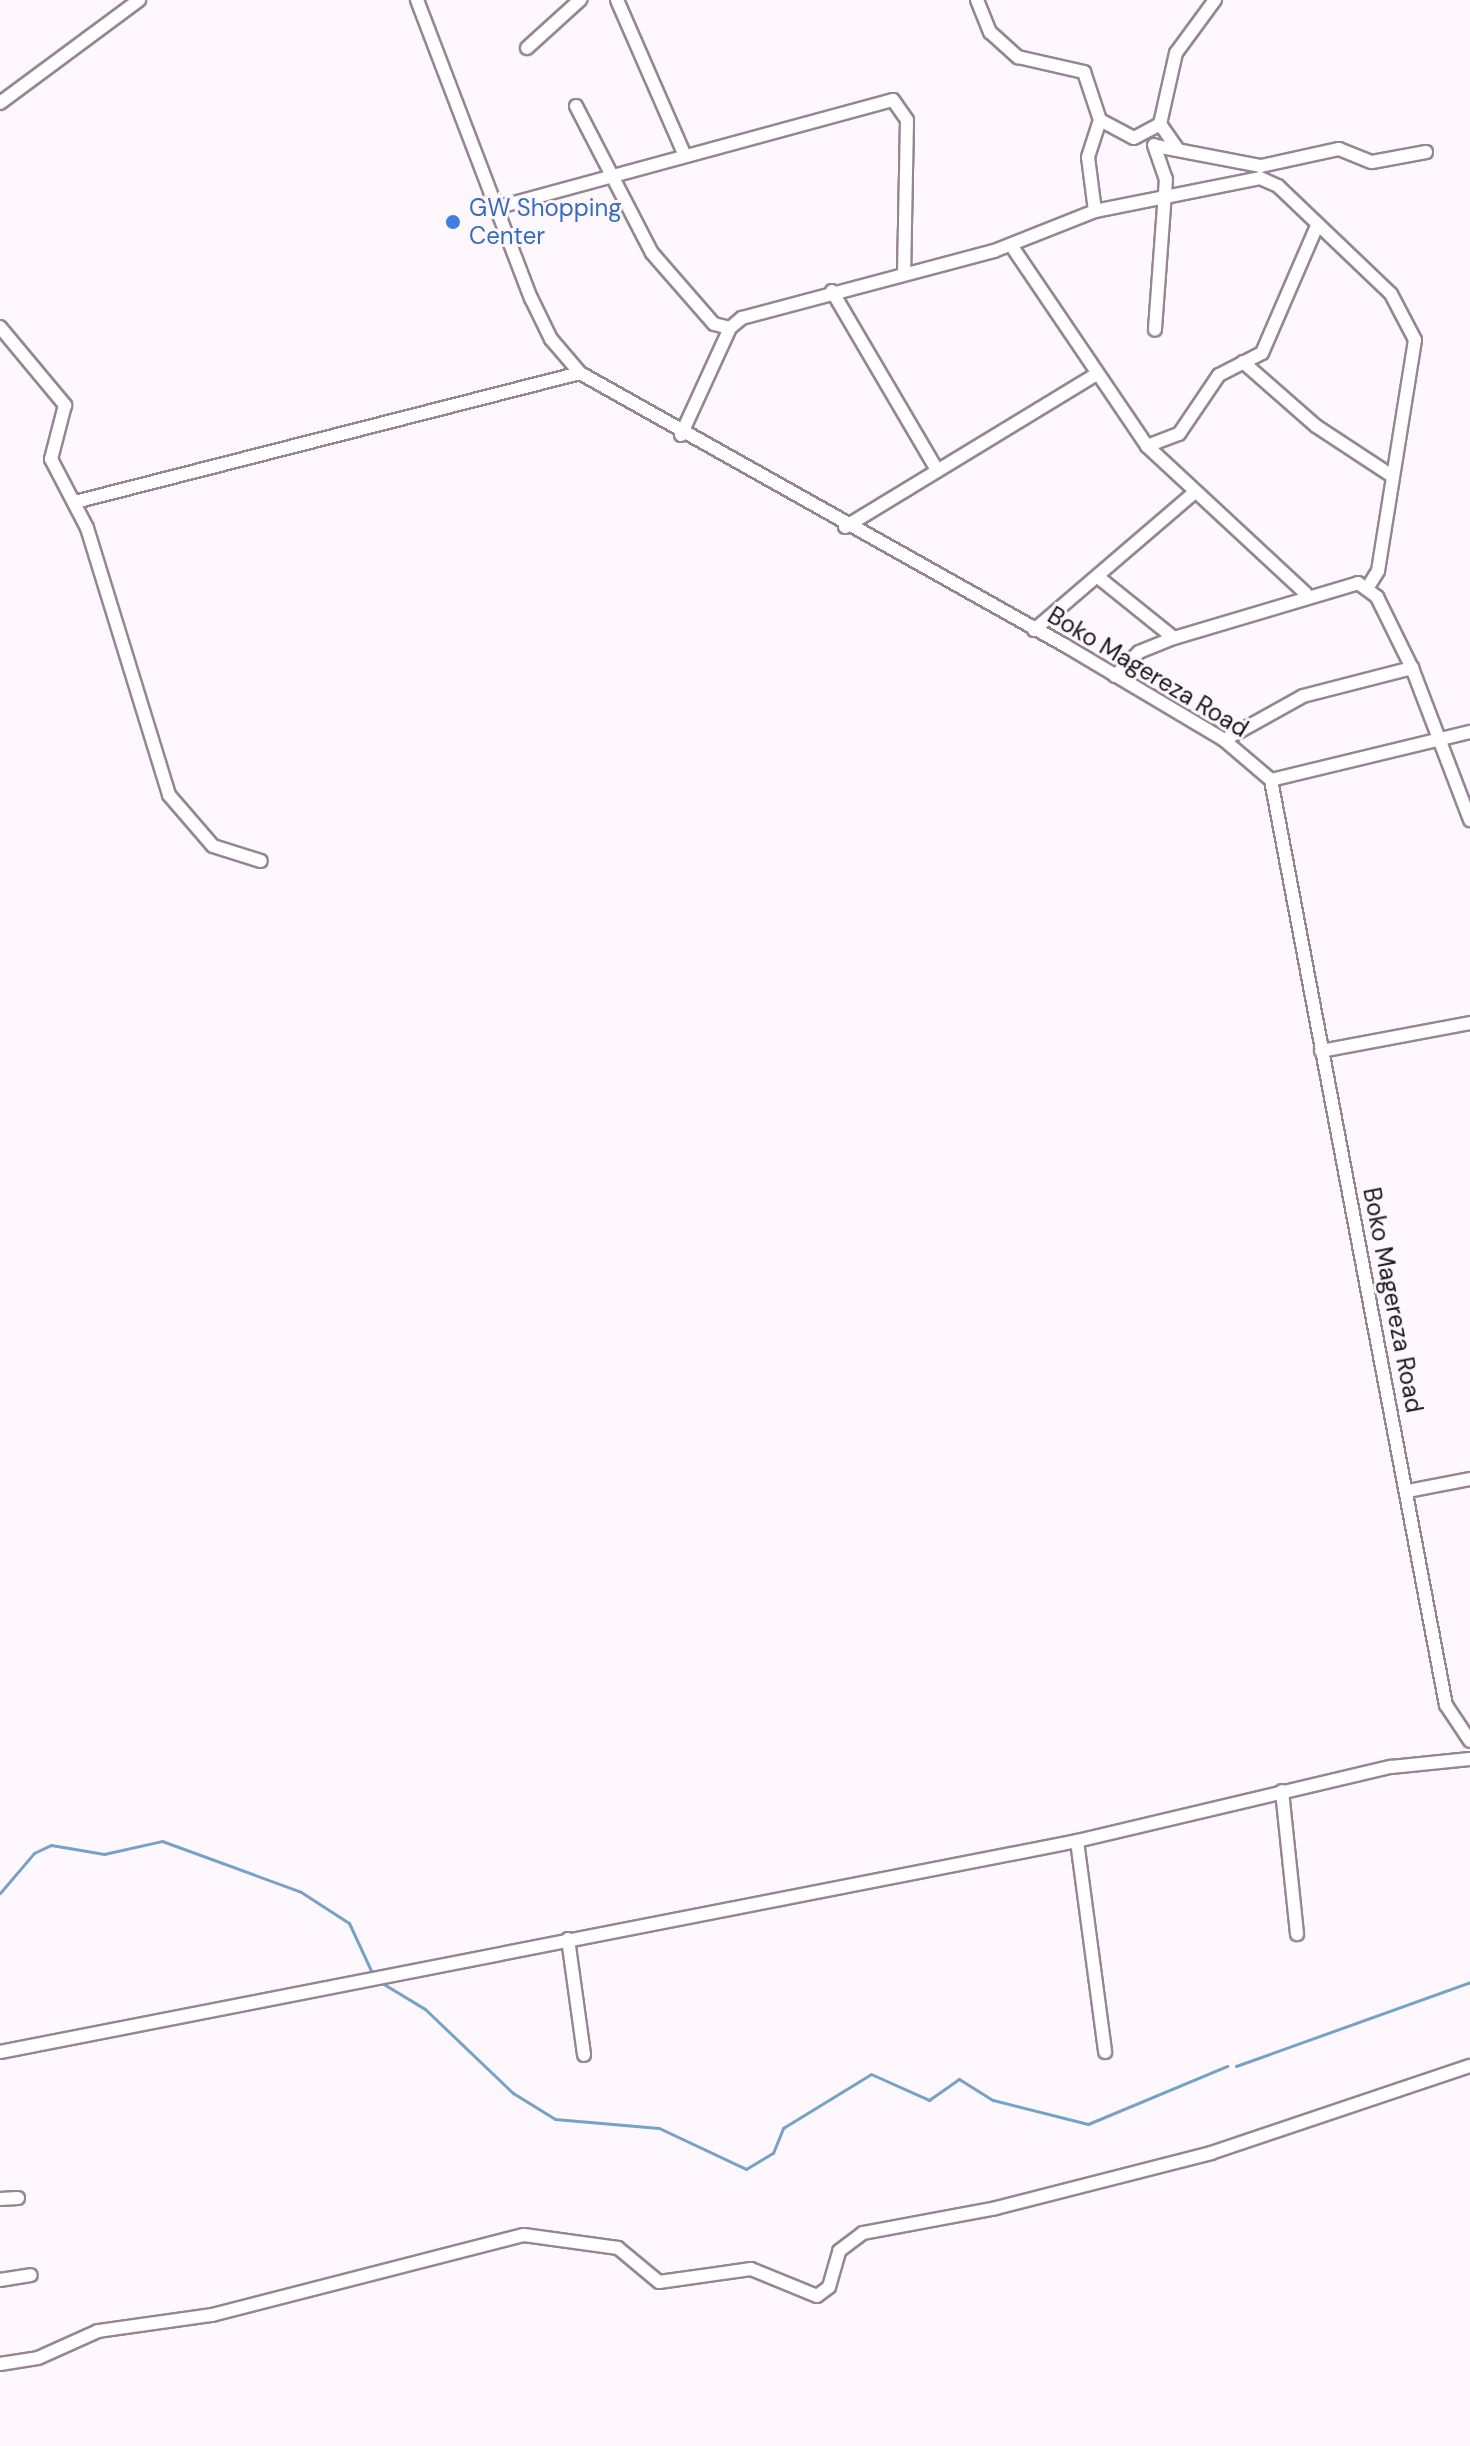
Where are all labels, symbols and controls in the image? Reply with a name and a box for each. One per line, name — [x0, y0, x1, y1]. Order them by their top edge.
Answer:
place label: GW Shopping Center — [469, 194, 622, 250]
marker: GW Shopping Center — [444, 213, 462, 231]
street label: Boko Magereza Road — [1043, 601, 1253, 743]
street label: Boko Magereza Road — [1357, 1185, 1429, 1415]

